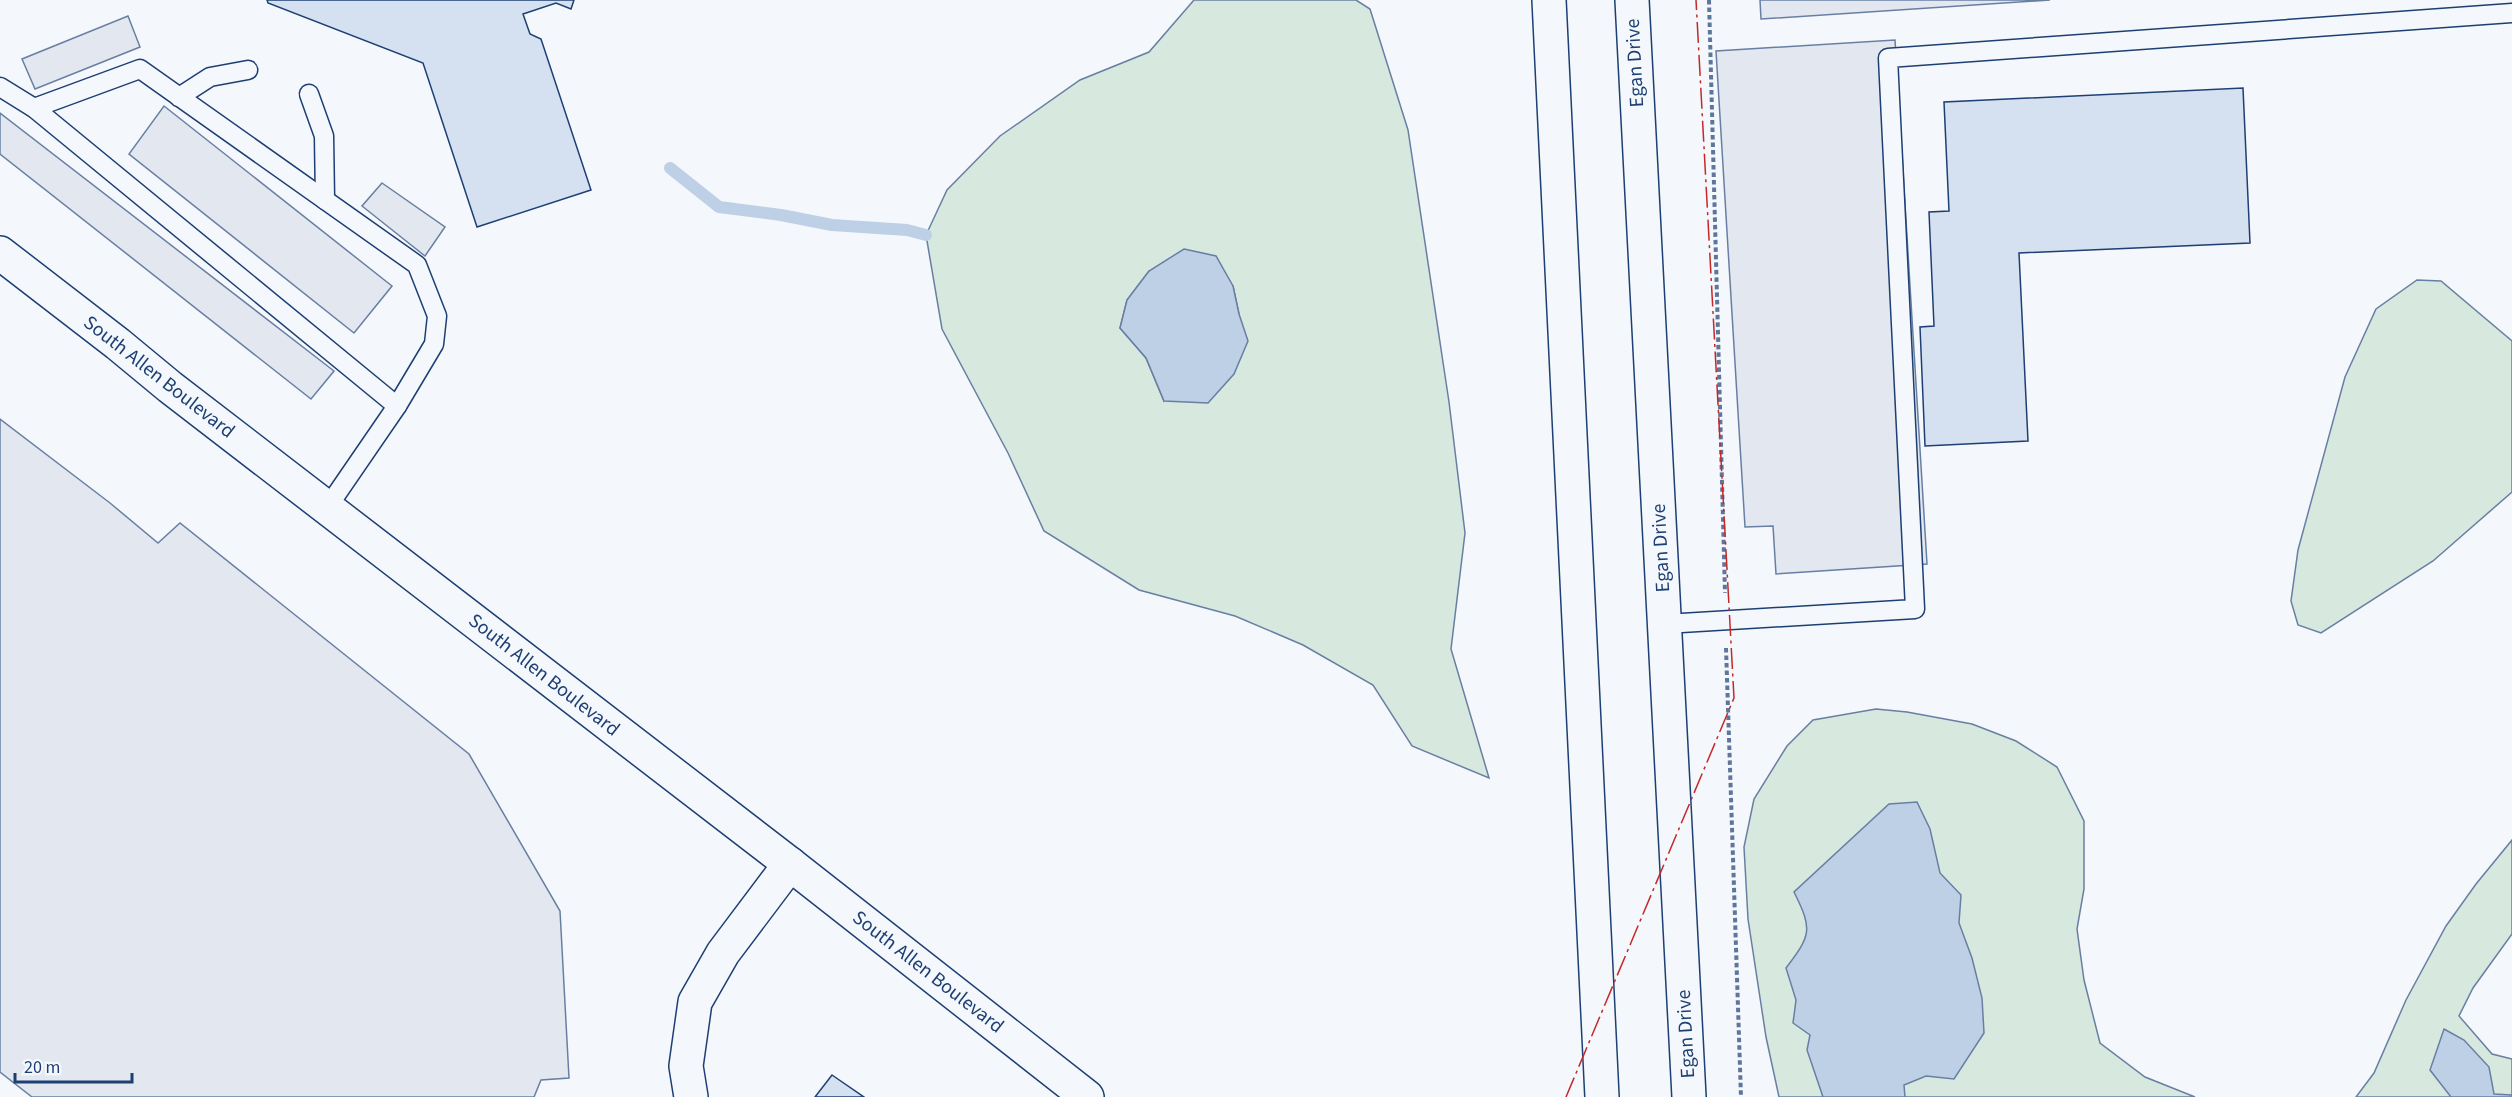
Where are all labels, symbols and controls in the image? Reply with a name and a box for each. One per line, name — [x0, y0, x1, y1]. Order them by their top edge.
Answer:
street label: Egan Drive — [1619, 18, 1651, 108]
street label: South Allen Boulevard — [77, 309, 241, 445]
street label: Egan Drive — [1645, 503, 1677, 593]
street label: South Allen Boulevard — [462, 607, 626, 743]
street label: South Allen Boulevard — [846, 904, 1010, 1040]
street label: Egan Drive — [1670, 989, 1702, 1079]
scale bar — [15, 1046, 132, 1084]
text: 20 m — [24, 1055, 60, 1080]

